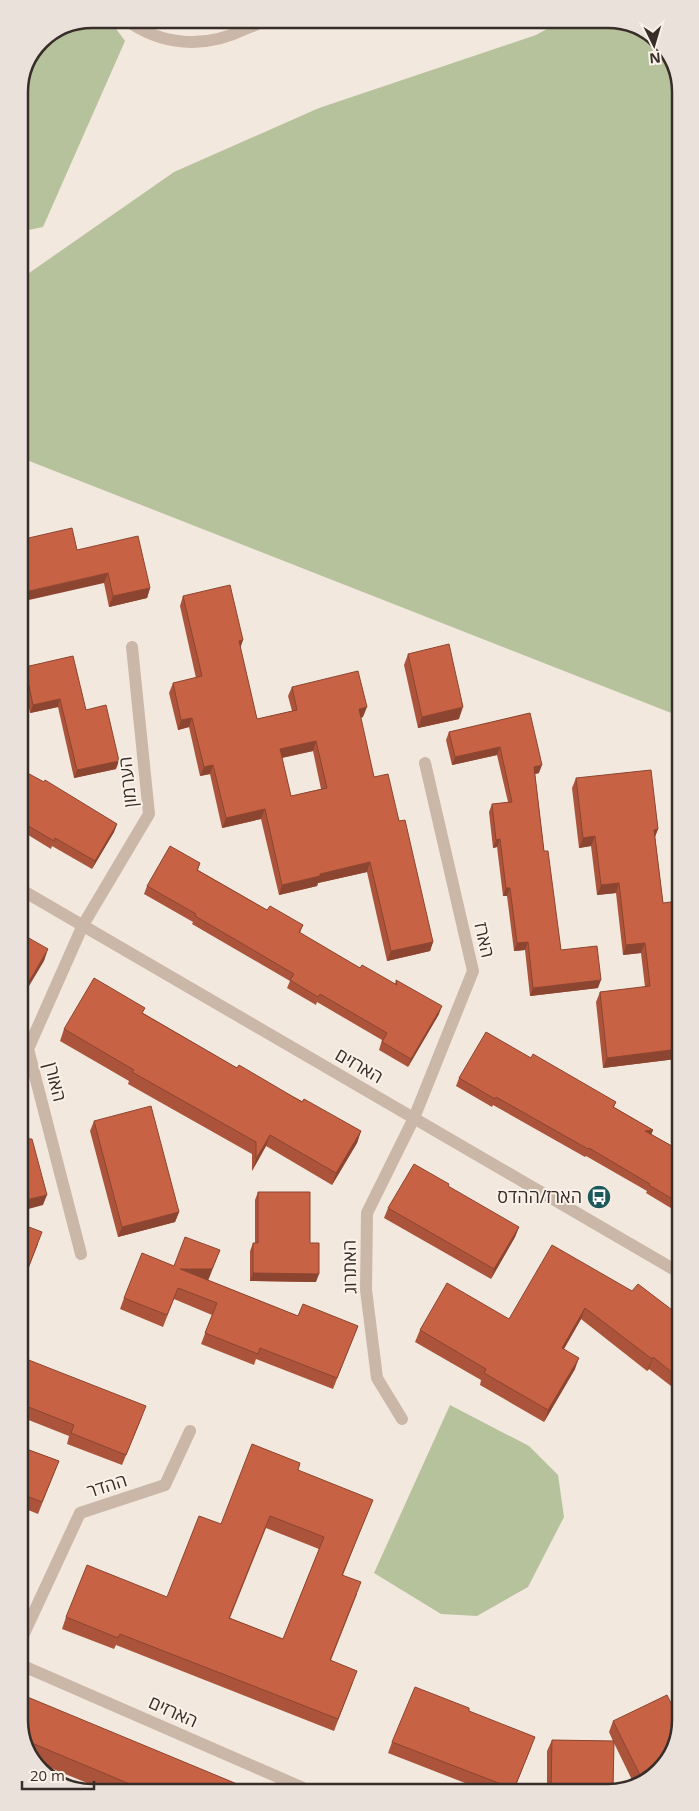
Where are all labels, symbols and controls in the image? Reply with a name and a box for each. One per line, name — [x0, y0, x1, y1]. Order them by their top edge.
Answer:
north arrow — [629, 20, 679, 70]
text: N — [649, 48, 662, 68]
street label: הערמון — [112, 755, 142, 809]
street label: הארז — [469, 920, 501, 960]
street label: הארזים — [331, 1042, 388, 1088]
street label: האורן — [39, 1059, 72, 1104]
place label: הארז/ההדס — [497, 1184, 582, 1208]
bus stop icon: הארז/ההדס — [586, 1184, 612, 1210]
street label: האתרוג — [337, 1240, 361, 1294]
street label: ההדר — [84, 1467, 130, 1503]
street label: הארזים — [145, 1690, 202, 1732]
scale bar — [22, 1758, 95, 1790]
text: 20 m — [30, 1765, 65, 1785]

